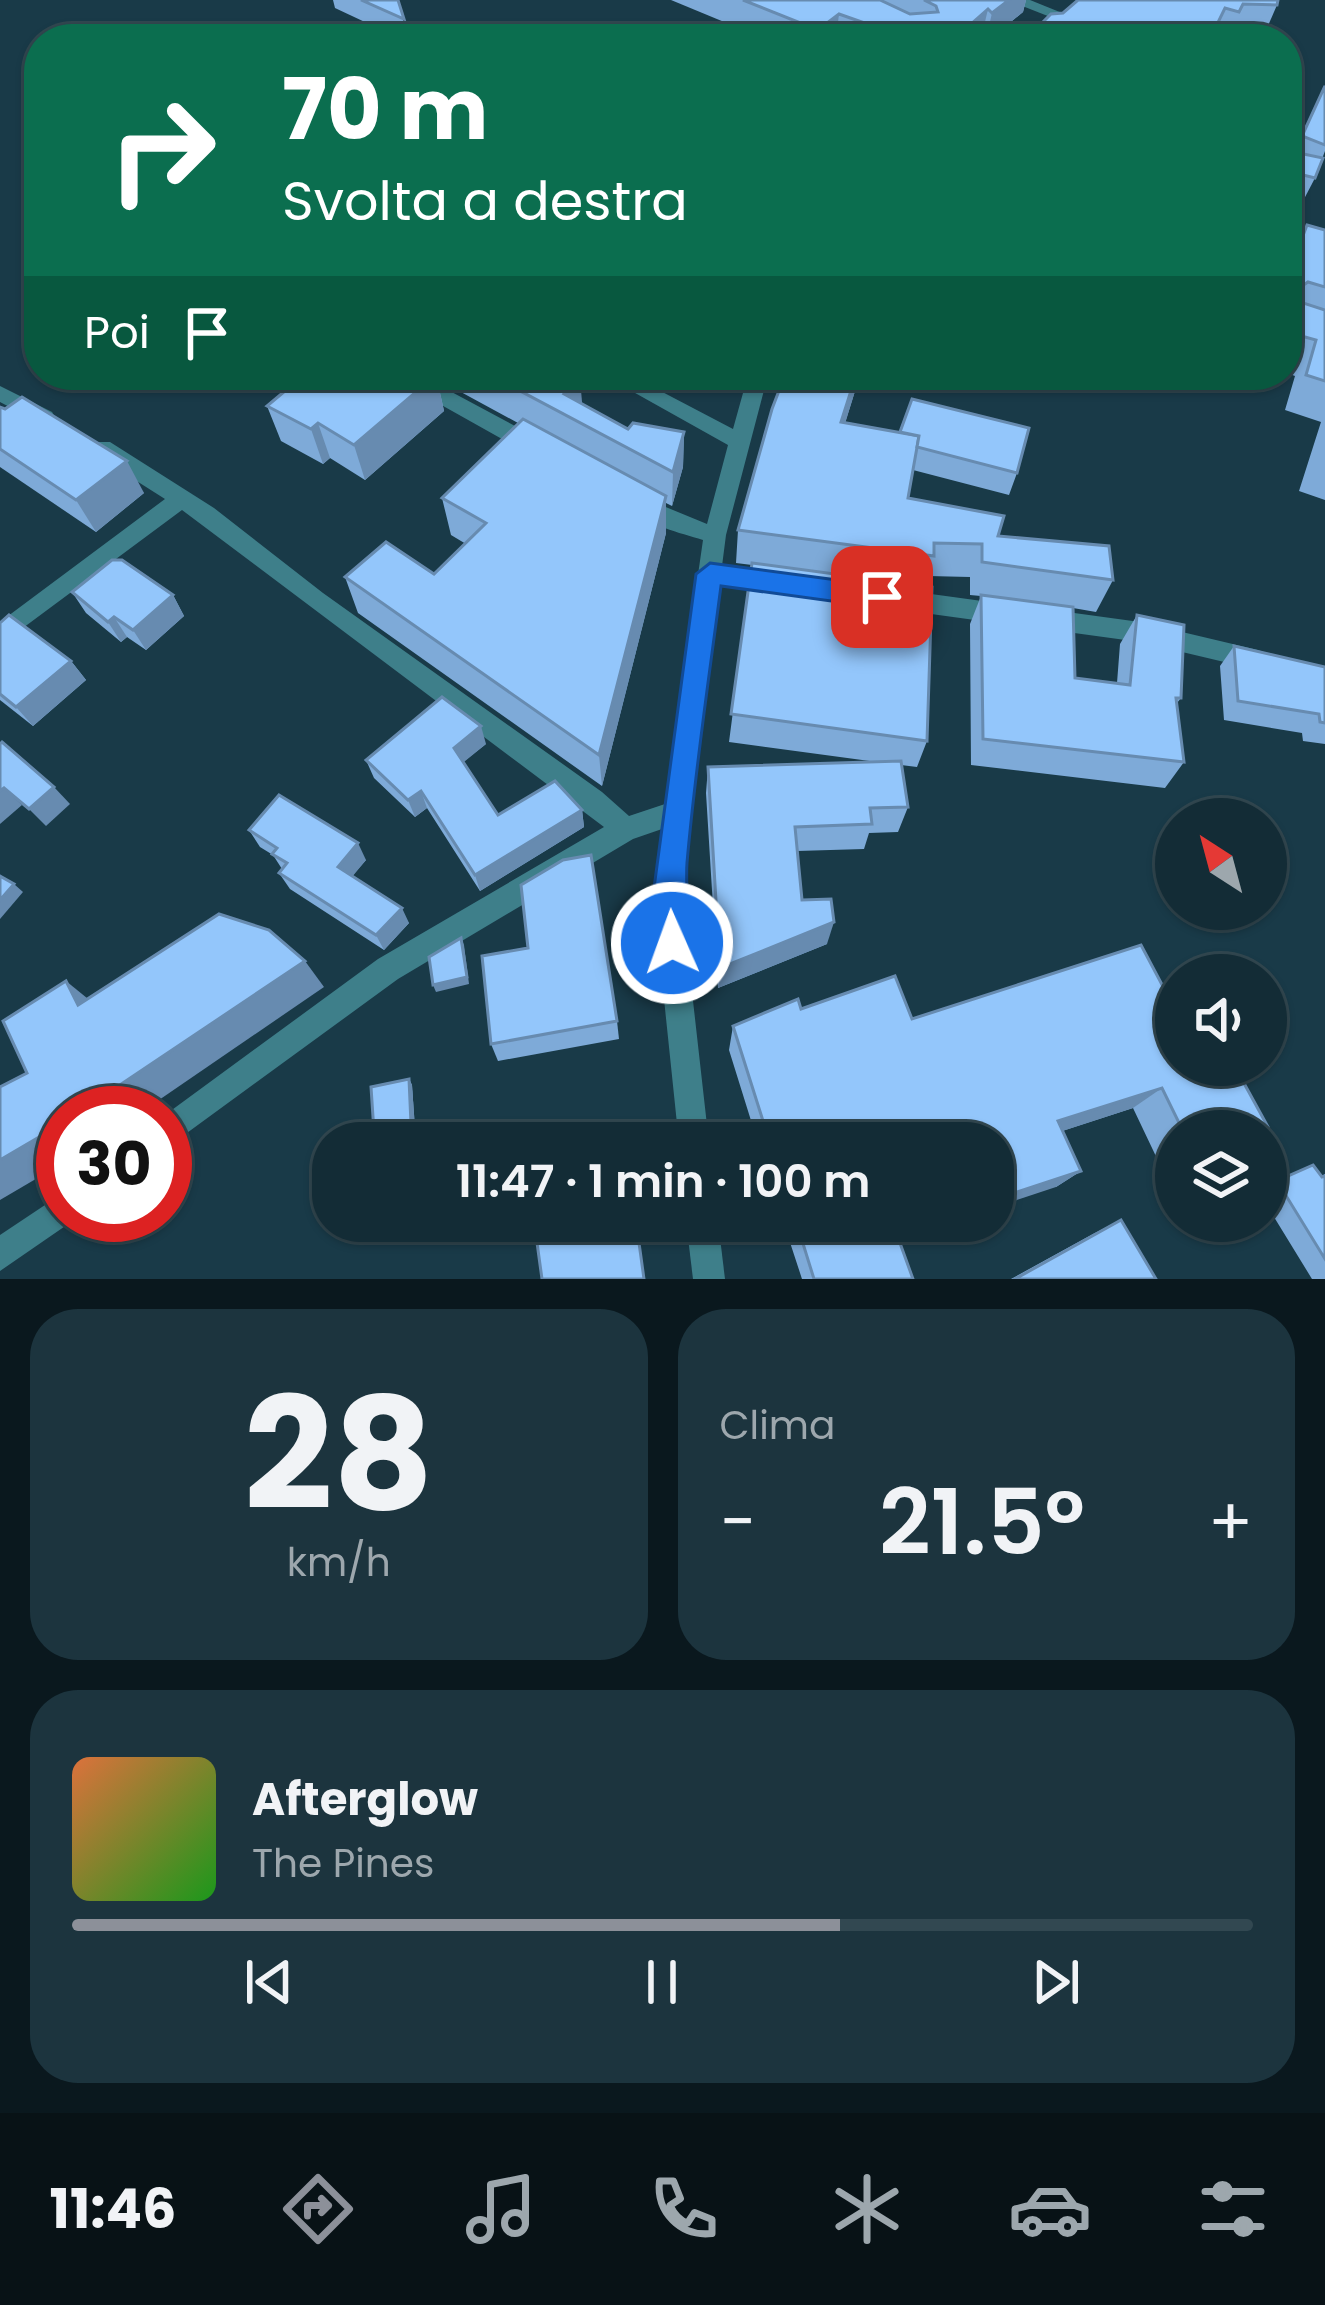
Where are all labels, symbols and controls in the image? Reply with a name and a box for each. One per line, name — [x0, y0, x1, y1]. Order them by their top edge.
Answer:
text: 70 m — [282, 51, 488, 168]
icon: right — [84, 72, 240, 228]
text: Svolta a destra — [282, 163, 688, 239]
icon: arrive — [174, 300, 240, 366]
text: Poi — [84, 301, 150, 364]
pin — [831, 546, 933, 648]
icon: arrive — [849, 564, 915, 630]
north arrow — [1155, 798, 1287, 930]
map controls — [1155, 798, 1287, 1242]
position arrow — [609, 880, 735, 1006]
button: sound — [1155, 954, 1287, 1086]
speed limit sign: 30 — [36, 1086, 192, 1242]
button: layers — [1155, 1110, 1287, 1242]
text: 11:47 · 1 min · 100 m — [456, 1150, 870, 1213]
text: 28 — [244, 1345, 434, 1564]
text: Clima — [720, 1398, 835, 1453]
text: 21.5° — [879, 1459, 1085, 1586]
text: − — [720, 1476, 756, 1568]
text: + — [1208, 1476, 1253, 1568]
text: km/h — [287, 1535, 391, 1590]
text: Afterglow — [252, 1768, 478, 1831]
text: The Pines — [252, 1836, 434, 1891]
icon: previous — [236, 1949, 302, 2015]
icon: pause — [629, 1949, 695, 2015]
icon: next — [1023, 1949, 1089, 2015]
icon: directions — [276, 2167, 360, 2251]
icon: music — [459, 2167, 543, 2251]
icon: phone — [642, 2167, 726, 2251]
icon: climate — [825, 2167, 909, 2251]
icon: car — [1008, 2167, 1092, 2251]
icon: filters — [1191, 2167, 1275, 2251]
text: 11:46 — [50, 2171, 176, 2247]

